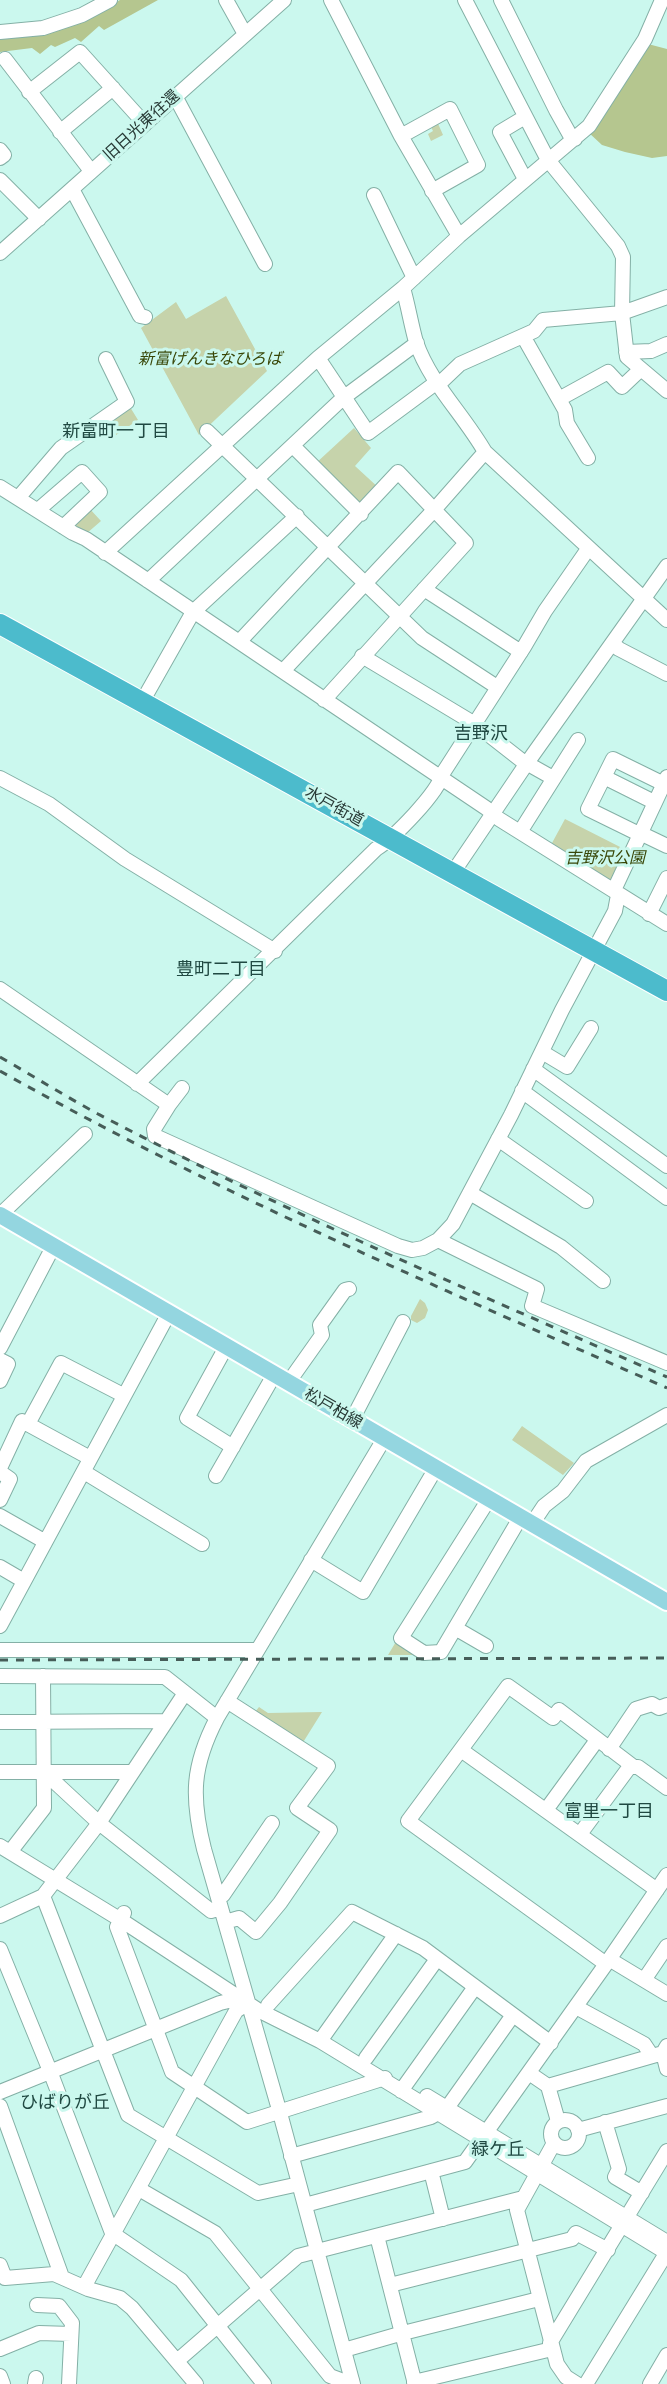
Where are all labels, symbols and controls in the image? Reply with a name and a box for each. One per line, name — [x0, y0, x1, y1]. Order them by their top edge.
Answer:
street label: 旧日光東往還 — [100, 87, 184, 165]
park label: 新富げんきなひろば — [138, 350, 282, 370]
district label: 新富町一丁目 — [62, 421, 170, 443]
district label: 吉野沢 — [454, 723, 508, 745]
street label: 水戸街道 — [301, 783, 367, 831]
park label: 吉野沢公園 — [565, 849, 645, 869]
district label: 豊町二丁目 — [176, 959, 266, 981]
street label: 松戸柏線 — [300, 1385, 366, 1433]
district label: 富里一丁目 — [564, 1801, 654, 1823]
district label: ひばりが丘 — [20, 2092, 110, 2114]
district label: 緑ケ丘 — [471, 2139, 525, 2161]

